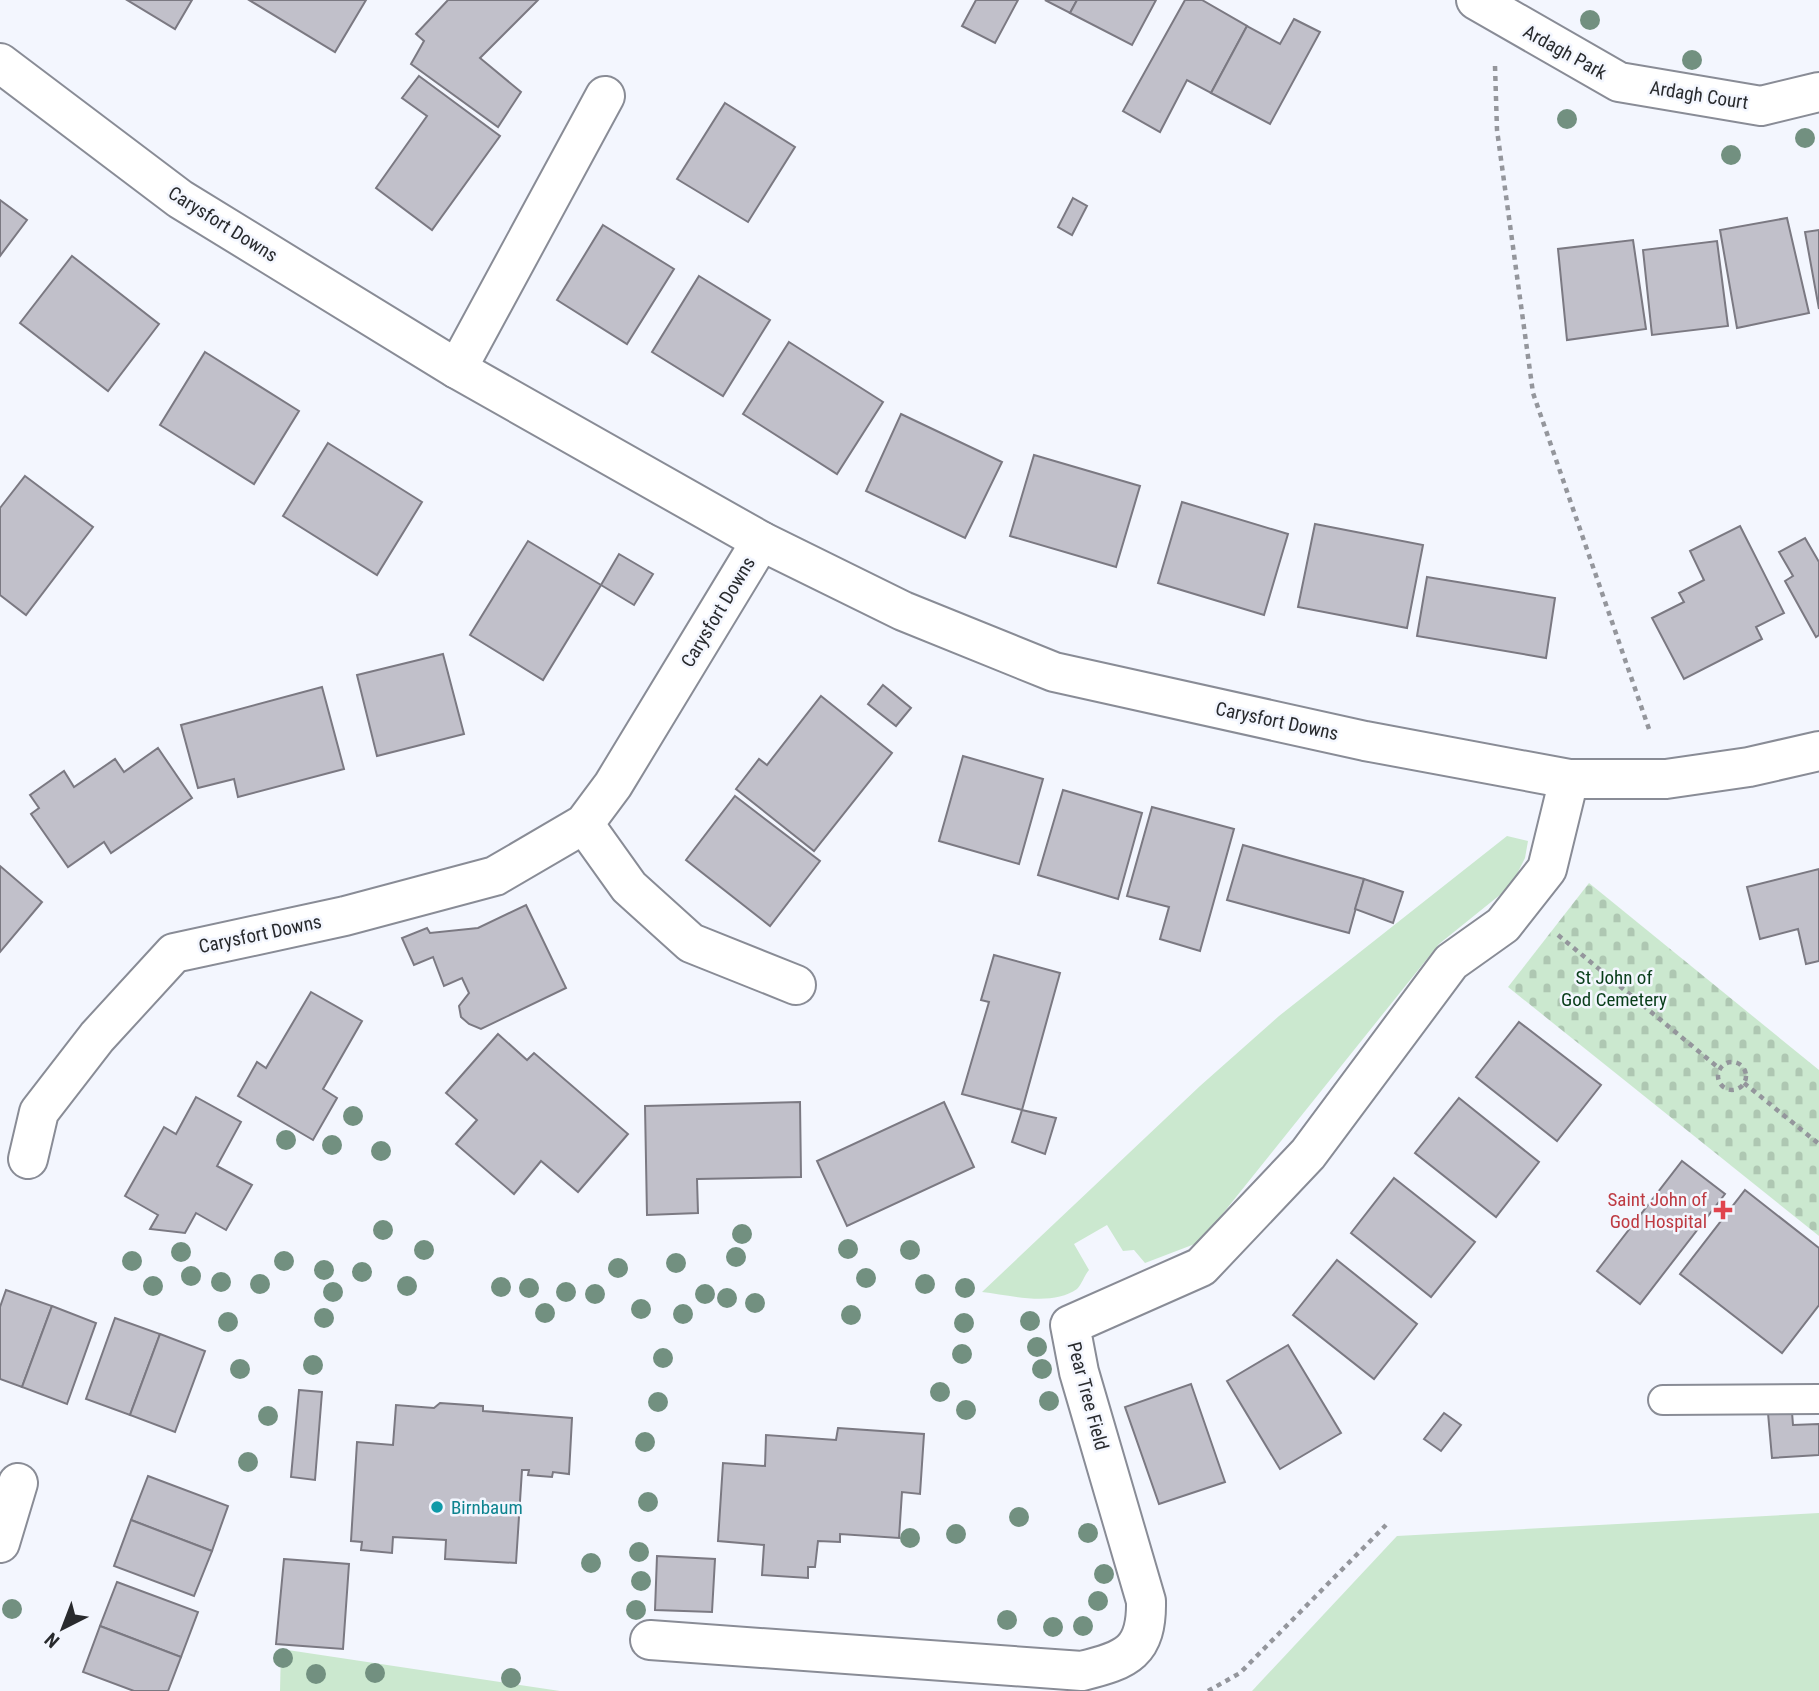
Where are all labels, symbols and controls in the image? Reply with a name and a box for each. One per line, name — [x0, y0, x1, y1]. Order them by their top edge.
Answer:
street label: Ardagh Park — [1519, 20, 1611, 85]
street label: Ardagh Court — [1648, 76, 1750, 114]
street label: Carysfort Downs — [164, 181, 282, 267]
street label: Carysfort Downs — [676, 553, 760, 671]
street label: Carysfort Downs — [1214, 697, 1340, 745]
street label: Carysfort Downs — [197, 910, 323, 958]
park label: St John of God Cemetery — [1561, 966, 1667, 1011]
place label: Saint John of God Hospital — [1607, 1188, 1707, 1233]
marker: Saint John of God Hospital — [1713, 1200, 1733, 1220]
street label: Pear Tree Field — [1062, 1339, 1114, 1453]
place label: Birnbaum — [451, 1496, 523, 1519]
marker: Birnbaum — [429, 1499, 445, 1515]
north arrow — [28, 1593, 98, 1663]
text: N — [40, 1628, 64, 1653]

